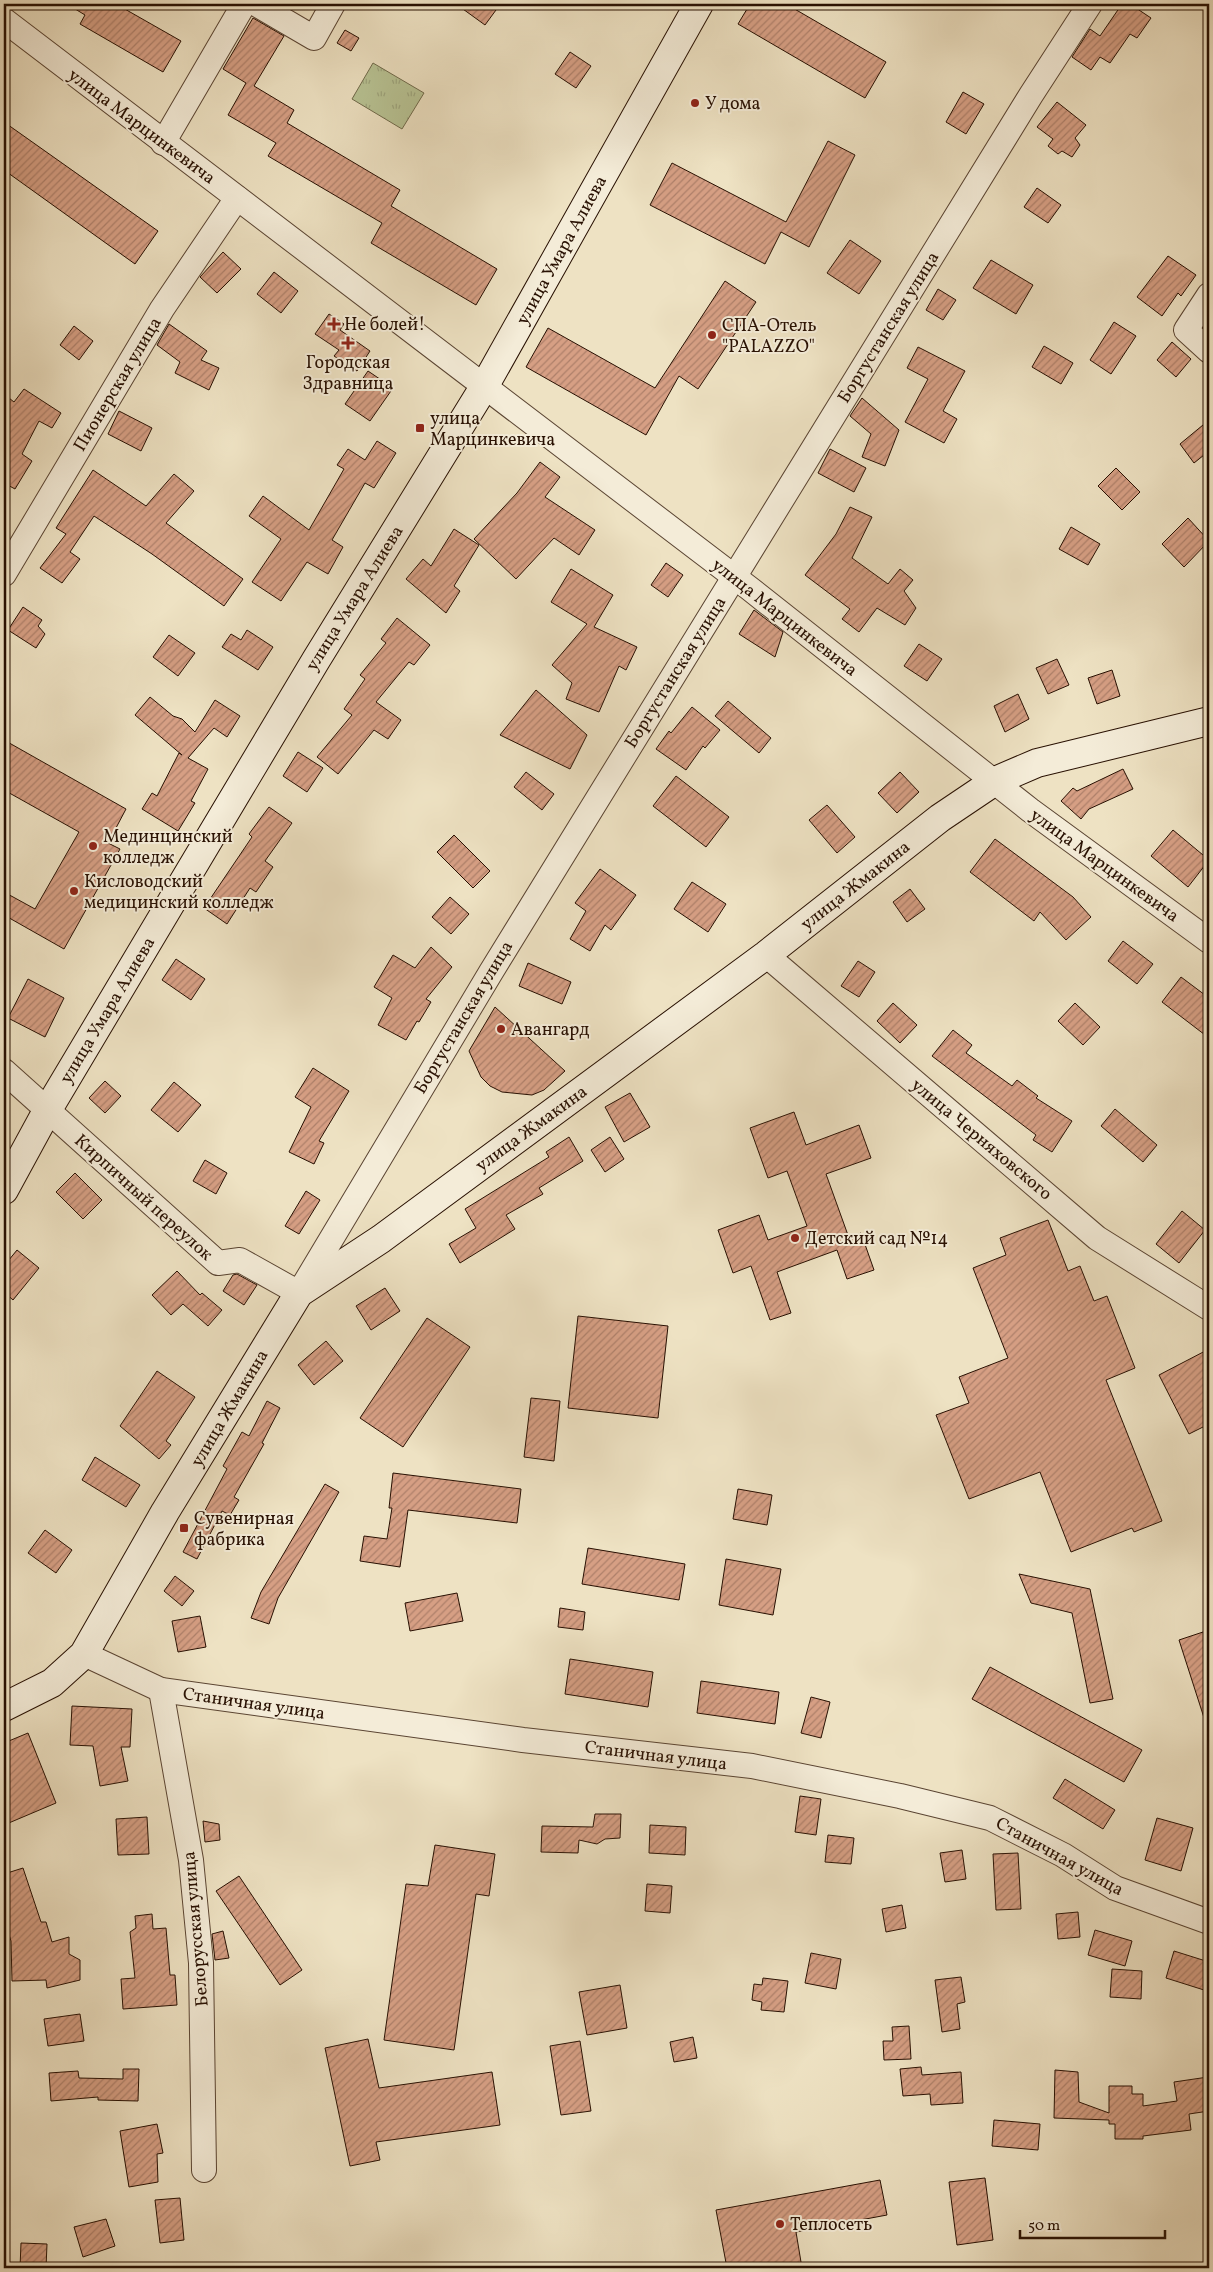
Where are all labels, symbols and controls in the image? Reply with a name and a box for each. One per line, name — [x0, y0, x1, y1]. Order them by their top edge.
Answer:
street label: улица Марцинкевича — [62, 63, 220, 191]
place label: У дома — [705, 92, 761, 117]
marker: У дома — [689, 97, 701, 109]
street label: улица Умара Алиева — [511, 171, 614, 330]
street label: Боргустанская улица — [832, 247, 946, 408]
street label: Пионерская улица — [68, 313, 168, 457]
place label: Не болей! — [344, 313, 426, 338]
place label: СПА-Отель "PALAZZO" — [722, 314, 817, 360]
marker: Не болей! — [328, 318, 340, 330]
marker: СПА-Отель "PALAZZO" — [706, 329, 718, 341]
marker: Городская Здравница — [342, 337, 354, 349]
place label: Городская Здравница — [303, 351, 393, 397]
place label: улица Марцинкевича — [430, 407, 555, 453]
marker: улица Марцинкевича — [414, 422, 426, 434]
street label: улица Умара Алиева — [300, 521, 410, 676]
street label: улица Марцинкевича — [706, 553, 862, 683]
street label: Боргустанская улица — [619, 592, 733, 753]
street label: улица Марцинкевича — [1024, 804, 1184, 929]
place label: Мединцинский колледж — [103, 825, 233, 871]
street label: улица Жмакина — [796, 835, 916, 937]
marker: Мединцинский колледж — [87, 840, 99, 852]
place label: Кисловодский медицинский колледж — [84, 870, 274, 916]
marker: Кисловодский медицинский колледж — [68, 885, 80, 897]
street label: улица Умара Алиева — [54, 933, 162, 1089]
street label: Боргустанская улица — [409, 936, 520, 1099]
place label: Авангард — [511, 1018, 590, 1043]
marker: Авангард — [495, 1023, 507, 1035]
street label: улица Черняховского — [905, 1074, 1057, 1207]
street label: улица Жмакина — [471, 1080, 593, 1178]
street label: Кирпичный переулок — [68, 1129, 218, 1267]
place label: Детский сад №14 — [805, 1227, 948, 1252]
marker: Детский сад №14 — [789, 1232, 801, 1244]
street label: улица Жмакина — [185, 1345, 275, 1472]
place label: Сувенирная фабрика — [194, 1507, 294, 1553]
marker: Сувенирная фабрика — [178, 1522, 190, 1534]
street label: Станичная улица — [181, 1682, 326, 1727]
street label: Станичная улица — [583, 1735, 728, 1778]
street label: Станичная улица — [991, 1812, 1128, 1903]
street label: Белорусская улица — [177, 1850, 216, 2008]
scale bar — [1020, 2207, 1166, 2239]
place label: Теплосеть — [790, 2213, 872, 2238]
text: 50 m — [1028, 2216, 1060, 2237]
marker: Теплосеть — [774, 2218, 786, 2230]

